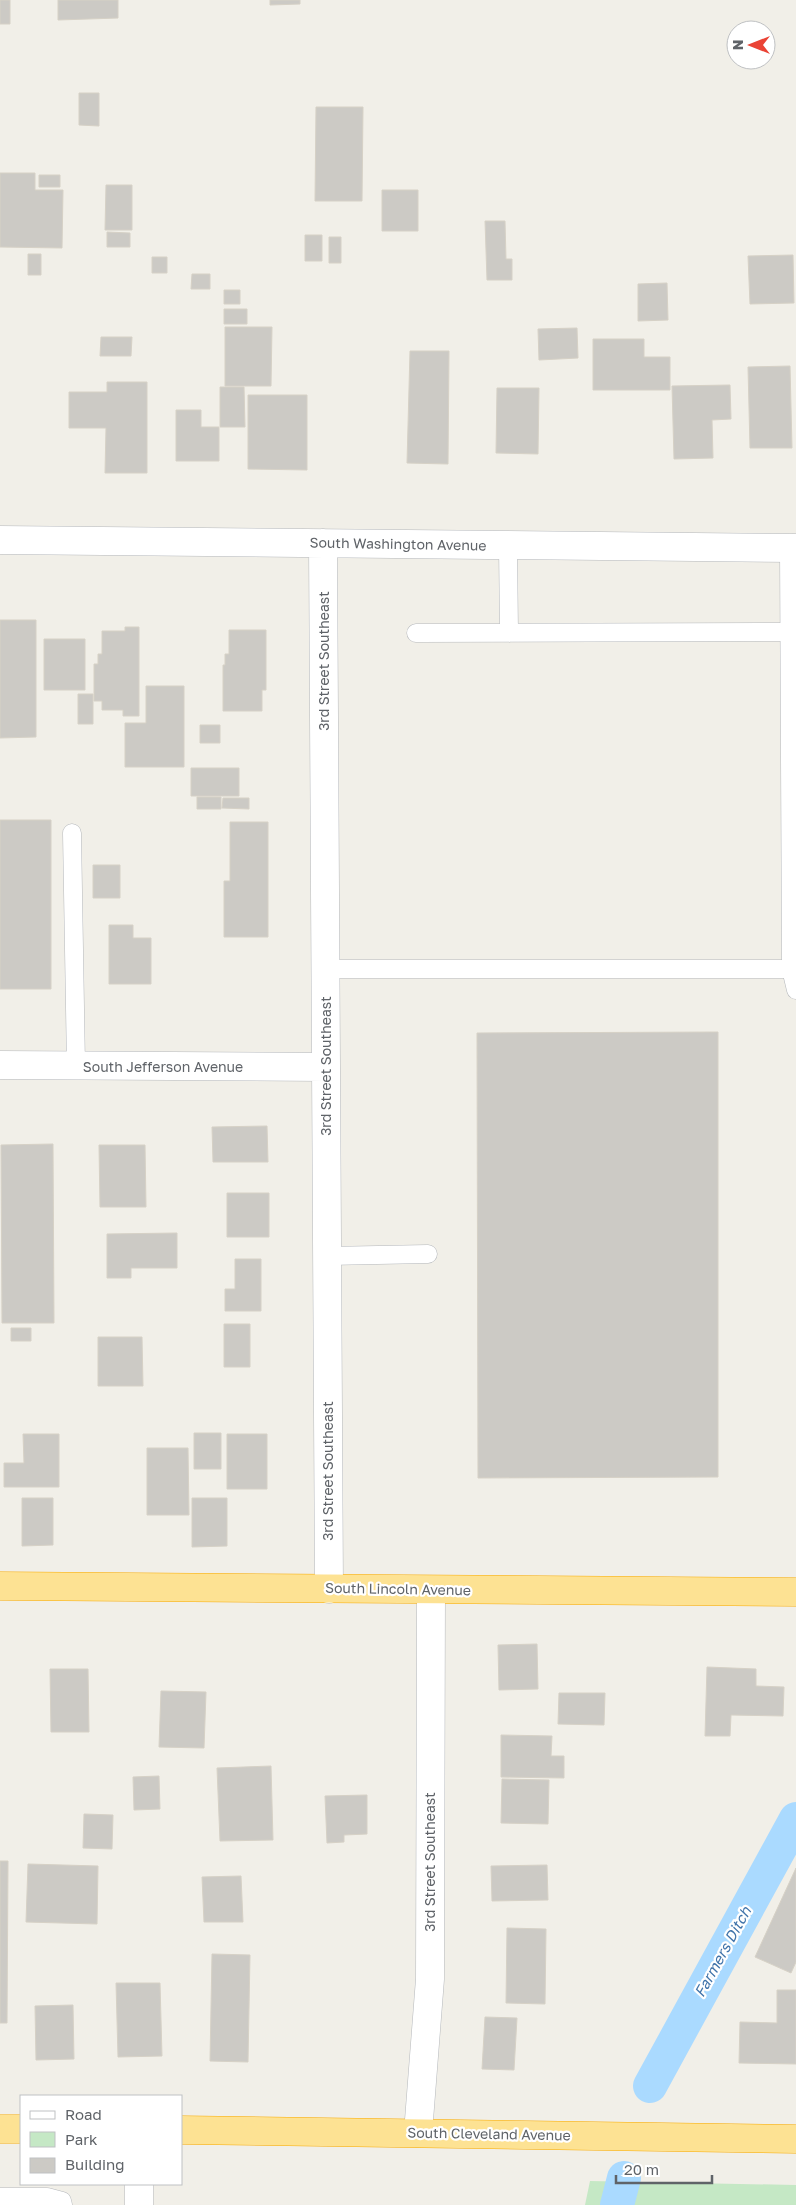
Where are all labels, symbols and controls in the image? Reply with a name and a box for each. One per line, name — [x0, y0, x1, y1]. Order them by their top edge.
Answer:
north arrow — [726, 20, 776, 70]
text: N — [729, 40, 746, 50]
street label: South Washington Avenue — [309, 533, 487, 554]
street label: 3rd Street Southeast — [315, 591, 332, 731]
street label: 3rd Street Southeast — [317, 996, 334, 1136]
street label: South Jefferson Avenue — [83, 1058, 243, 1075]
street label: 3rd Street Southeast — [319, 1401, 336, 1541]
street label: South Lincoln Avenue — [325, 1579, 471, 1598]
street label: 3rd Street Southeast — [421, 1792, 438, 1932]
water label: Farmers Ditch — [690, 1903, 755, 2000]
legend — [20, 2095, 182, 2185]
text: Road — [65, 2105, 102, 2123]
street label: South Cleveland Avenue — [407, 2124, 571, 2143]
text: Park — [65, 2130, 98, 2148]
scale bar — [616, 2152, 712, 2184]
text: Building — [65, 2155, 125, 2173]
text: 20 m — [624, 2160, 659, 2178]

